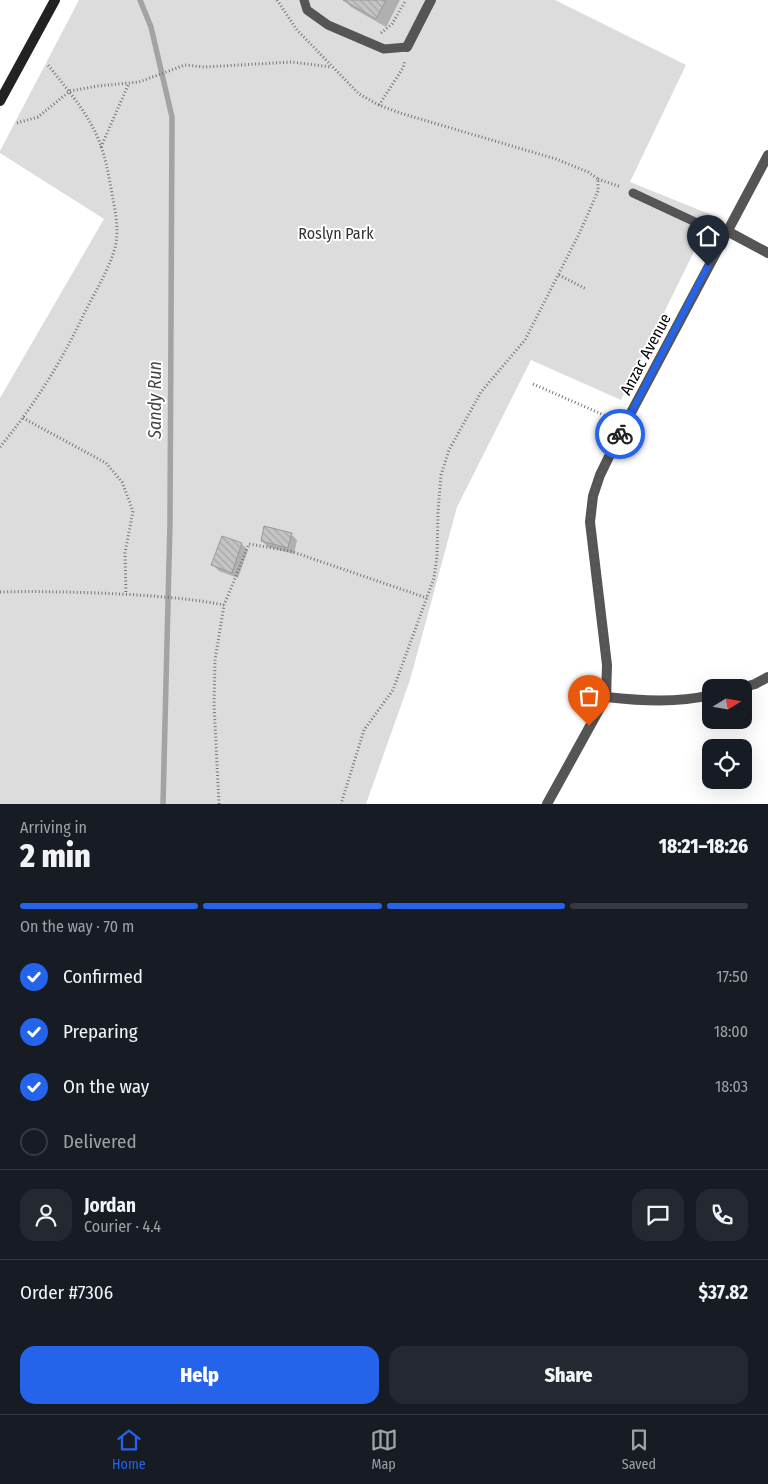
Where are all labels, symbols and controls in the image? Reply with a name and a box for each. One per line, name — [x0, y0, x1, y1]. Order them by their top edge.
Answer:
pin — [687, 215, 729, 266]
icon: home — [694, 222, 722, 250]
park label: Roslyn Park — [298, 224, 374, 243]
street label: Anzac Avenue — [616, 310, 675, 398]
water label: Sandy Run — [144, 361, 166, 440]
courier — [595, 409, 645, 459]
icon: bike — [606, 420, 634, 448]
pin — [568, 675, 610, 726]
north arrow — [702, 679, 752, 729]
map controls — [702, 679, 752, 789]
icon: bag — [575, 682, 603, 710]
button: locate — [702, 739, 752, 789]
text: Arriving in — [20, 818, 87, 837]
text: 18:21–18:26 — [659, 835, 748, 858]
text: 2 min — [20, 837, 91, 875]
text: On the way · 70 m — [20, 917, 134, 936]
icon: check — [20, 963, 48, 991]
text: Confirmed — [63, 965, 143, 988]
text: 17:50 — [716, 967, 748, 986]
icon: check — [20, 1018, 48, 1046]
text: Preparing — [63, 1020, 138, 1043]
text: 18:00 — [714, 1022, 748, 1041]
icon: check — [20, 1073, 48, 1101]
text: On the way — [63, 1075, 149, 1098]
text: 18:03 — [715, 1077, 748, 1096]
text: Delivered — [63, 1130, 137, 1153]
button: person — [20, 1189, 72, 1241]
button: chat — [632, 1189, 684, 1241]
button: phone — [696, 1189, 748, 1241]
text: Jordan — [84, 1194, 136, 1217]
text: Courier · 4.4 — [84, 1217, 161, 1236]
text: Order #7306 — [20, 1281, 113, 1304]
text: $37.82 — [698, 1281, 748, 1304]
button: Help — [20, 1346, 379, 1404]
button: Share — [389, 1346, 748, 1404]
tab: Home — [112, 1426, 146, 1473]
tab: Map — [370, 1426, 398, 1473]
tab: Saved — [622, 1426, 656, 1473]

